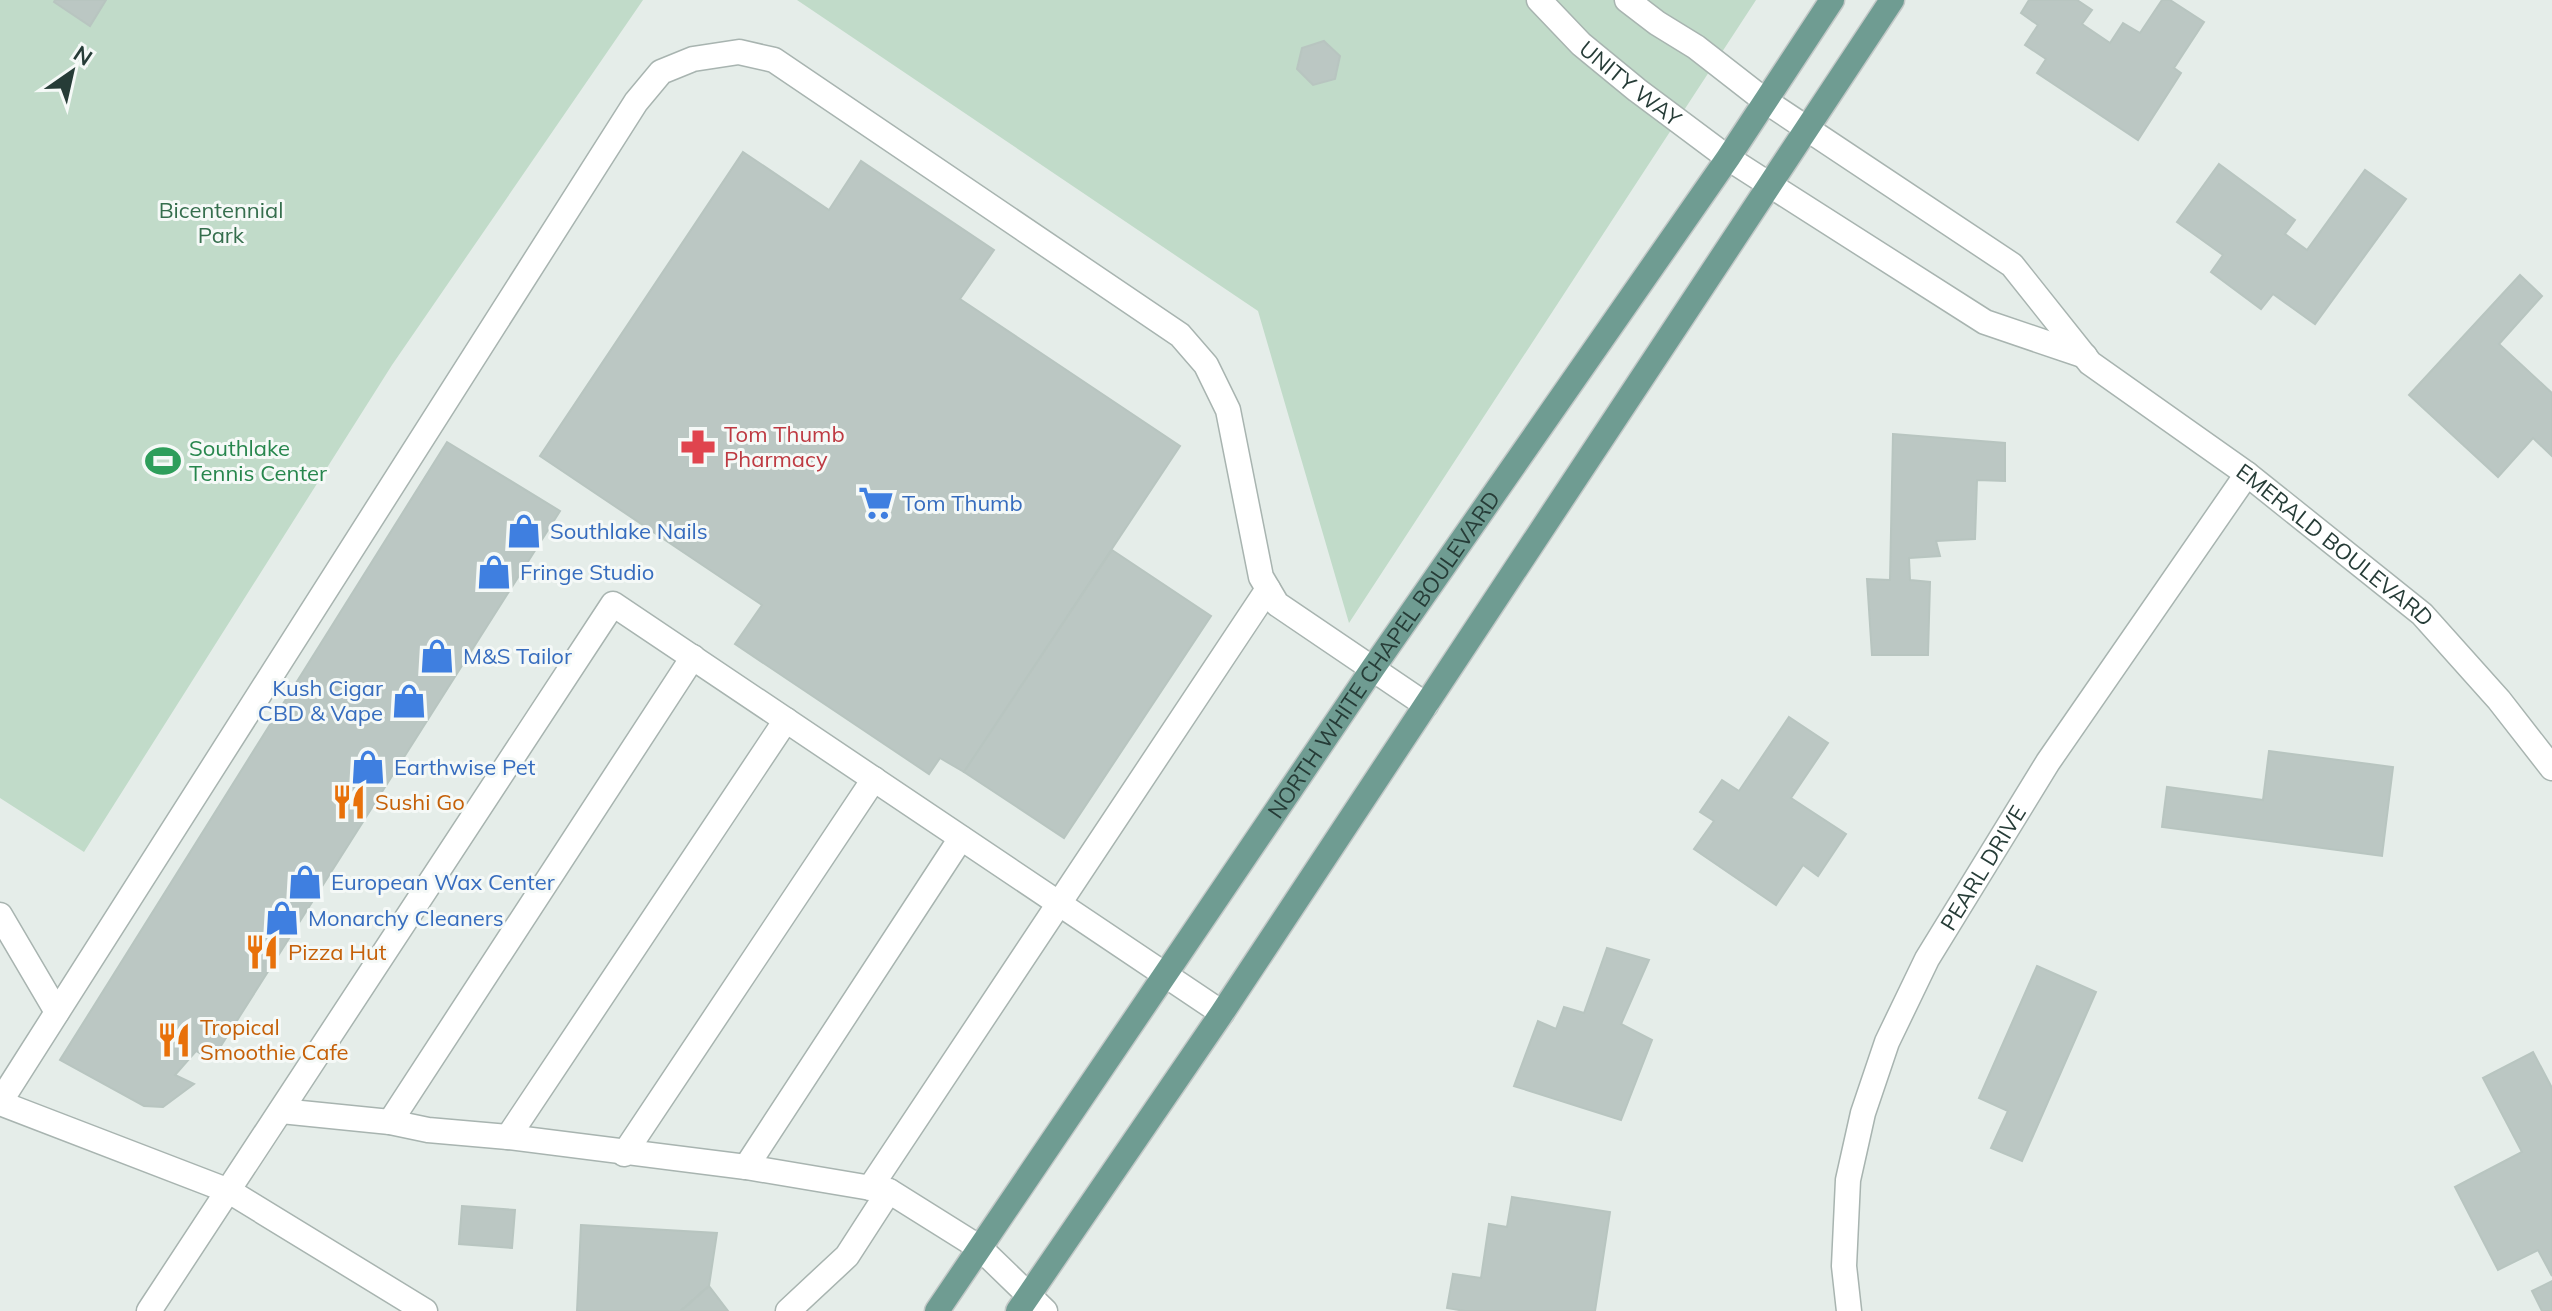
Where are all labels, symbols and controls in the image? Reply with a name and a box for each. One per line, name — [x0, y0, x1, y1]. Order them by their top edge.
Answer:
north arrow — [32, 32, 112, 112]
street label: UNITY WAY — [1574, 35, 1687, 133]
text: N — [68, 39, 98, 72]
park label: Bicentennial Park — [159, 196, 283, 249]
place label: Tom Thumb Pharmacy — [724, 420, 845, 473]
pharmacy icon: Tom Thumb Pharmacy — [679, 428, 717, 466]
place label: Southlake Tennis Center — [189, 434, 327, 487]
sports icon: Southlake Tennis Center — [144, 442, 182, 480]
street label: EMERALD BOULEVARD — [2231, 457, 2440, 632]
supermarket icon: Tom Thumb — [857, 484, 895, 522]
street label: NORTH WHITE CHAPEL BOULEVARD — [1261, 485, 1506, 824]
place label: Tom Thumb — [902, 489, 1023, 517]
shop icon: Southlake Nails — [505, 512, 543, 550]
place label: Southlake Nails — [550, 517, 708, 545]
shop icon: Fringe Studio — [475, 553, 513, 591]
place label: Fringe Studio — [520, 558, 654, 586]
shop icon: M&S Tailor — [418, 637, 456, 675]
place label: M&S Tailor — [463, 642, 572, 670]
place label: Kush Cigar CBD & Vape — [258, 674, 383, 727]
shop icon: Kush Cigar CBD & Vape — [390, 682, 428, 720]
shop icon: Earthwise Pet — [349, 748, 387, 786]
place label: Earthwise Pet — [394, 753, 536, 781]
restaurant icon: Sushi Go — [330, 783, 368, 821]
place label: Sushi Go — [375, 788, 465, 816]
street label: PEARL DRIVE — [1934, 800, 2032, 936]
shop icon: European Wax Center — [286, 863, 324, 901]
place label: European Wax Center — [331, 868, 555, 896]
shop icon: Monarchy Cleaners — [263, 899, 301, 937]
place label: Monarchy Cleaners — [308, 904, 504, 932]
restaurant icon: Pizza Hut — [243, 933, 281, 971]
place label: Pizza Hut — [288, 938, 387, 966]
place label: Tropical Smoothie Cafe — [200, 1013, 349, 1066]
restaurant icon: Tropical Smoothie Cafe — [155, 1021, 193, 1059]

